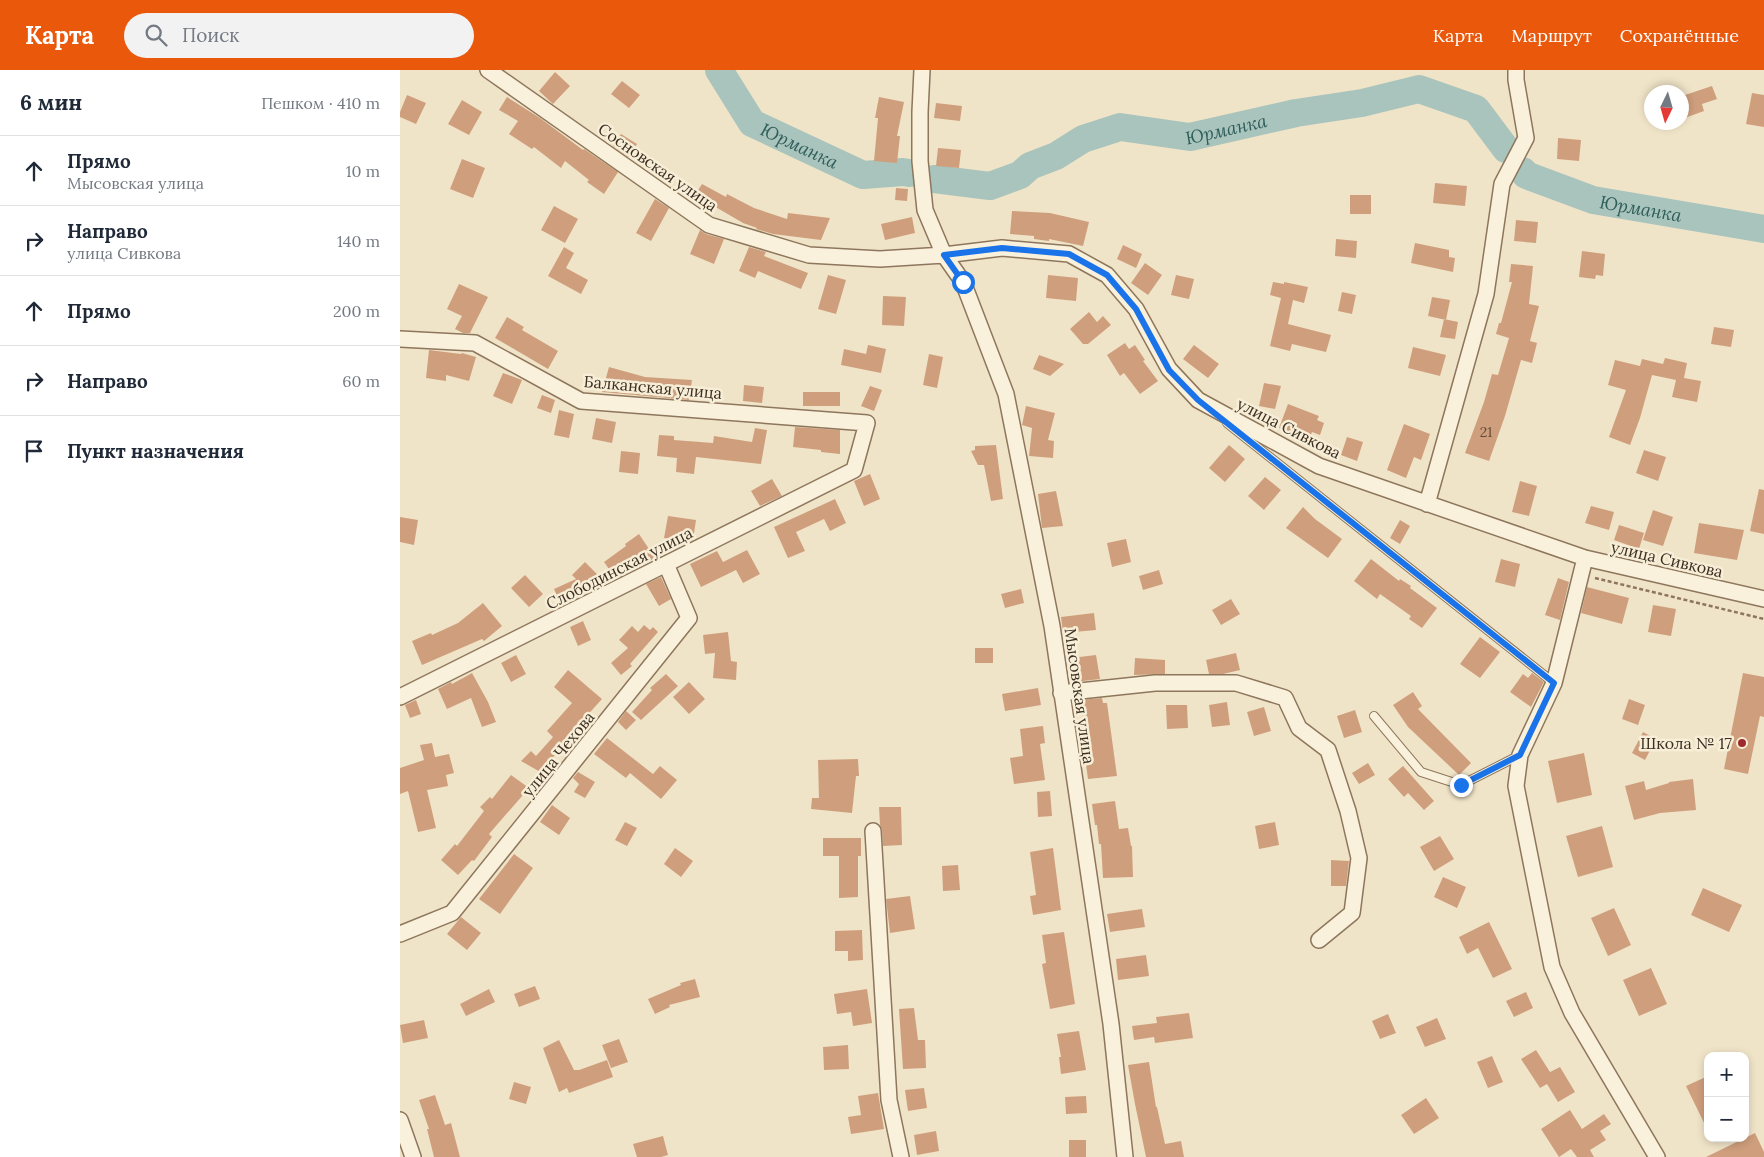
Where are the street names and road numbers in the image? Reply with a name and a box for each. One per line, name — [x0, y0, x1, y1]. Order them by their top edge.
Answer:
street label: Сосновская улица — [595, 118, 721, 216]
street label: Балканская улица — [583, 371, 723, 403]
street label: улица Сивкова — [1234, 393, 1344, 463]
street label: Слободинская улица — [542, 522, 696, 614]
street label: улица Сивкова — [1609, 536, 1725, 582]
street label: Мысовская улица — [1061, 627, 1099, 765]
street label: улица Чехова — [517, 707, 599, 801]

